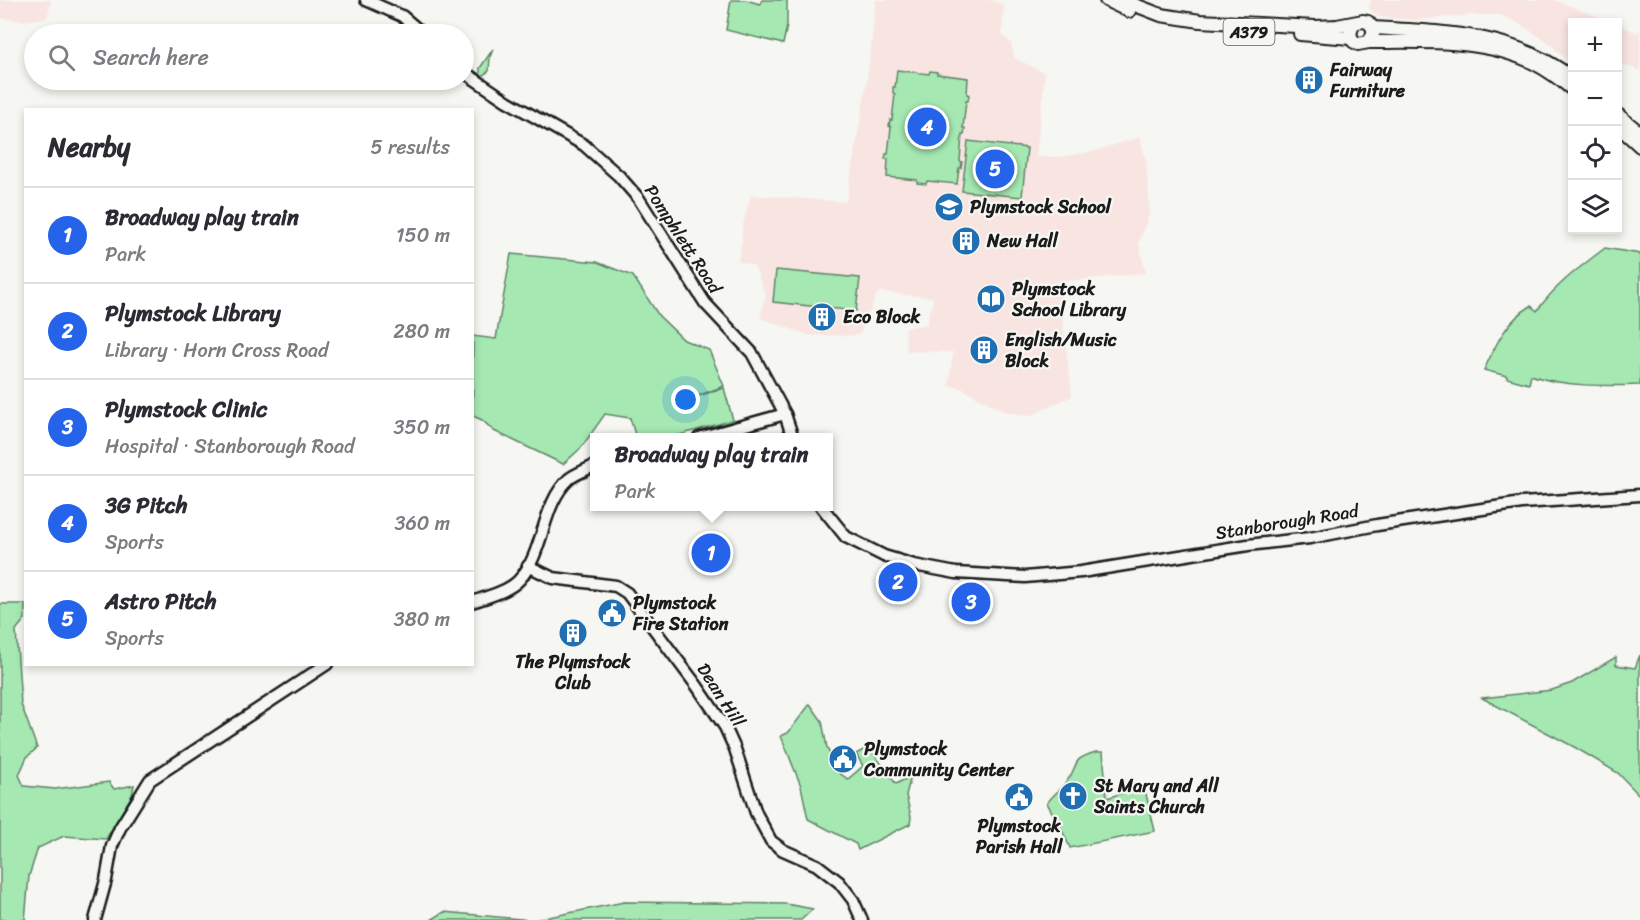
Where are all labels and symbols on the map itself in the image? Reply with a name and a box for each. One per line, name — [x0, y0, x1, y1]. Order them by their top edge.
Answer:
road number: A379 — [1224, 19, 1274, 45]
place label: Fairway Furniture — [1329, 54, 1406, 107]
building icon: Fairway Furniture — [1293, 64, 1325, 96]
pin: 4 — [908, 104, 946, 150]
pin: 5 — [976, 146, 1014, 192]
street label: Pomphlett Road — [636, 178, 731, 301]
school or university icon: Plymstock School — [933, 191, 965, 223]
place label: Plymstock School — [970, 191, 1112, 223]
building icon: New Hall — [950, 225, 982, 257]
place label: New Hall — [986, 225, 1059, 257]
place label: Plymstock School Library — [1011, 273, 1127, 326]
library icon: Plymstock School Library — [975, 283, 1007, 315]
building icon: Eco Block — [806, 301, 838, 333]
place label: Eco Block — [843, 301, 920, 333]
place label: English/Music Block — [1005, 324, 1117, 377]
building icon: English/Music Block — [968, 334, 1000, 366]
your location — [671, 385, 700, 414]
street label: Stanborough Road — [1213, 495, 1362, 549]
pin: 1 — [692, 530, 730, 576]
pin: 2 — [878, 560, 918, 604]
pin: 3 — [952, 580, 990, 624]
place label: Plymstock Fire Station — [632, 587, 729, 640]
public building icon: Plymstock Fire Station — [596, 597, 628, 629]
building icon: The Plymstock Club — [557, 617, 589, 649]
place label: The Plymstock Club — [515, 646, 631, 699]
street label: Dean Hill — [688, 656, 754, 734]
place label: Plymstock Community Center — [863, 733, 1015, 786]
public building icon: Plymstock Community Center — [827, 743, 859, 775]
place label: St Mary and All Saints Church — [1093, 770, 1219, 823]
church icon: St Mary and All Saints Church — [1057, 780, 1089, 812]
public building icon: Plymstock Parish Hall — [1003, 781, 1035, 813]
place label: Plymstock Parish Hall — [976, 810, 1063, 863]

